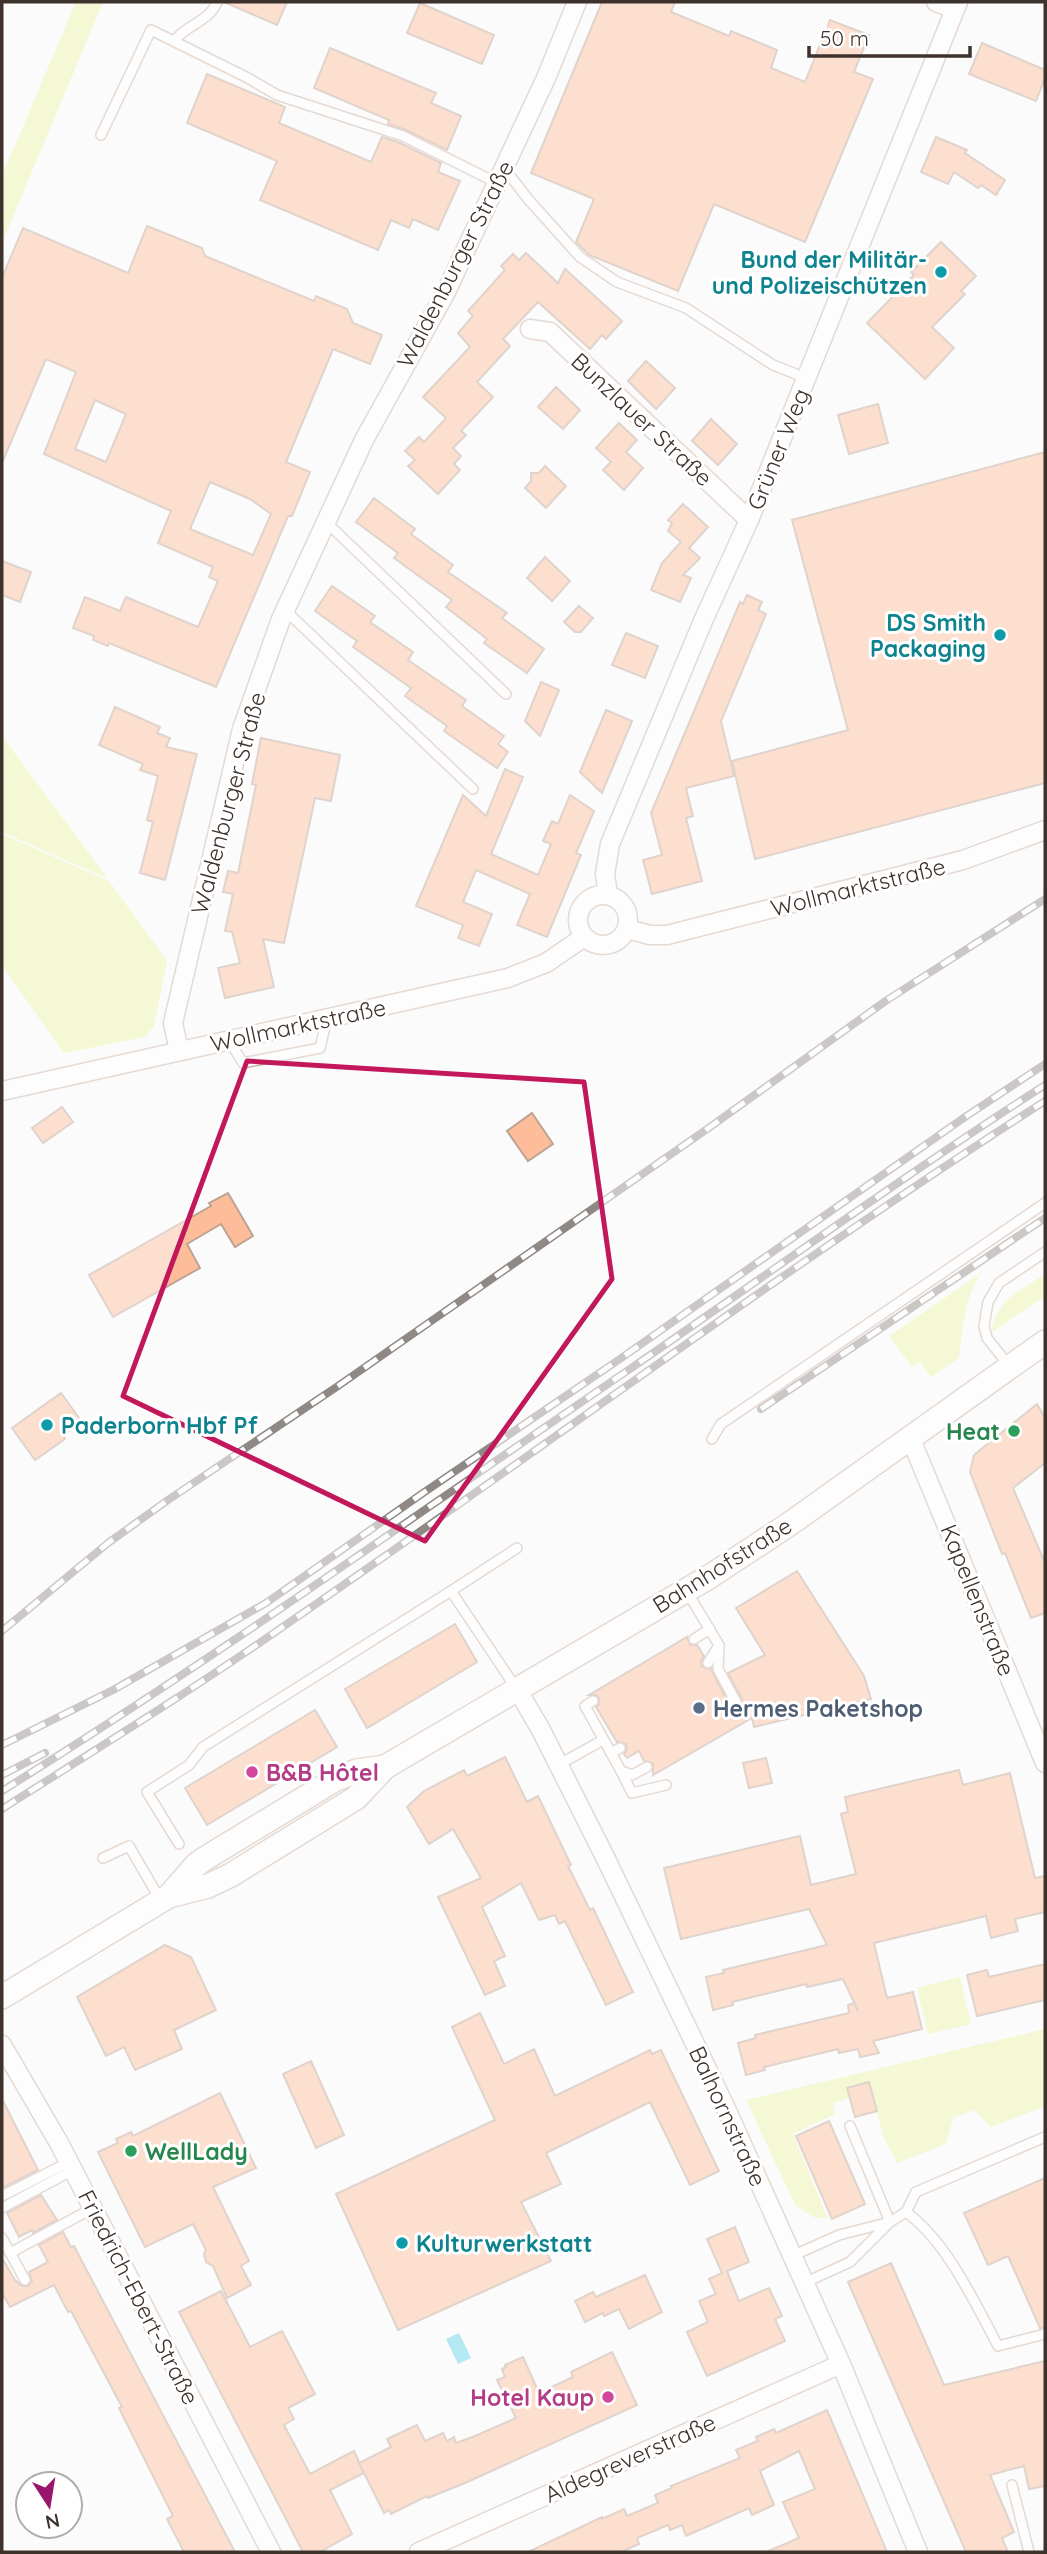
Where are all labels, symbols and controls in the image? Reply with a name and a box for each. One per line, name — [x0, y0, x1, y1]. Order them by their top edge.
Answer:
scale bar — [809, 14, 970, 58]
text: 50 m — [820, 25, 869, 51]
street label: Waldenburger Straße — [390, 155, 520, 373]
place label: Bund der Militär- und Polizeischützen — [712, 245, 927, 300]
marker: Bund der Militär- und Polizeischützen — [933, 264, 949, 280]
street label: Bunzlauer Straße — [565, 346, 719, 492]
street label: Grüner Weg — [740, 384, 816, 514]
place label: DS Smith Packaging — [870, 608, 986, 663]
marker: DS Smith Packaging — [992, 627, 1008, 643]
street label: Waldenburger Straße — [184, 689, 272, 917]
street label: Wollmarktstraße — [768, 851, 948, 923]
street label: Wollmarktstraße — [208, 992, 388, 1058]
place label: Paderborn Hbf Pf — [61, 1411, 258, 1440]
marker: Paderborn Hbf Pf — [39, 1417, 55, 1433]
place label: Heat — [946, 1417, 1000, 1446]
marker: Heat — [1006, 1423, 1022, 1439]
street label: Bahnhofstraße — [647, 1511, 797, 1619]
street label: Kapellenstraße — [934, 1520, 1022, 1680]
place label: Hermes Paketshop — [713, 1694, 923, 1723]
marker: Hermes Paketshop — [691, 1700, 707, 1716]
place label: B&B Hôtel — [266, 1758, 379, 1787]
marker: B&B Hôtel — [244, 1764, 260, 1780]
street label: Balhornstraße — [683, 2041, 773, 2191]
place label: WellLady — [145, 2137, 248, 2166]
marker: WellLady — [123, 2143, 139, 2159]
street label: Friedrich-Ebert-Straße — [72, 2185, 206, 2409]
place label: Kulturwerkstatt — [416, 2229, 592, 2258]
marker: Kulturwerkstatt — [394, 2235, 410, 2251]
place label: Hotel Kaup — [470, 2383, 594, 2412]
marker: Hotel Kaup — [600, 2389, 616, 2405]
street label: Aldegreverstraße — [540, 2407, 720, 2509]
north arrow — [14, 2470, 84, 2540]
text: N — [43, 2508, 62, 2535]

